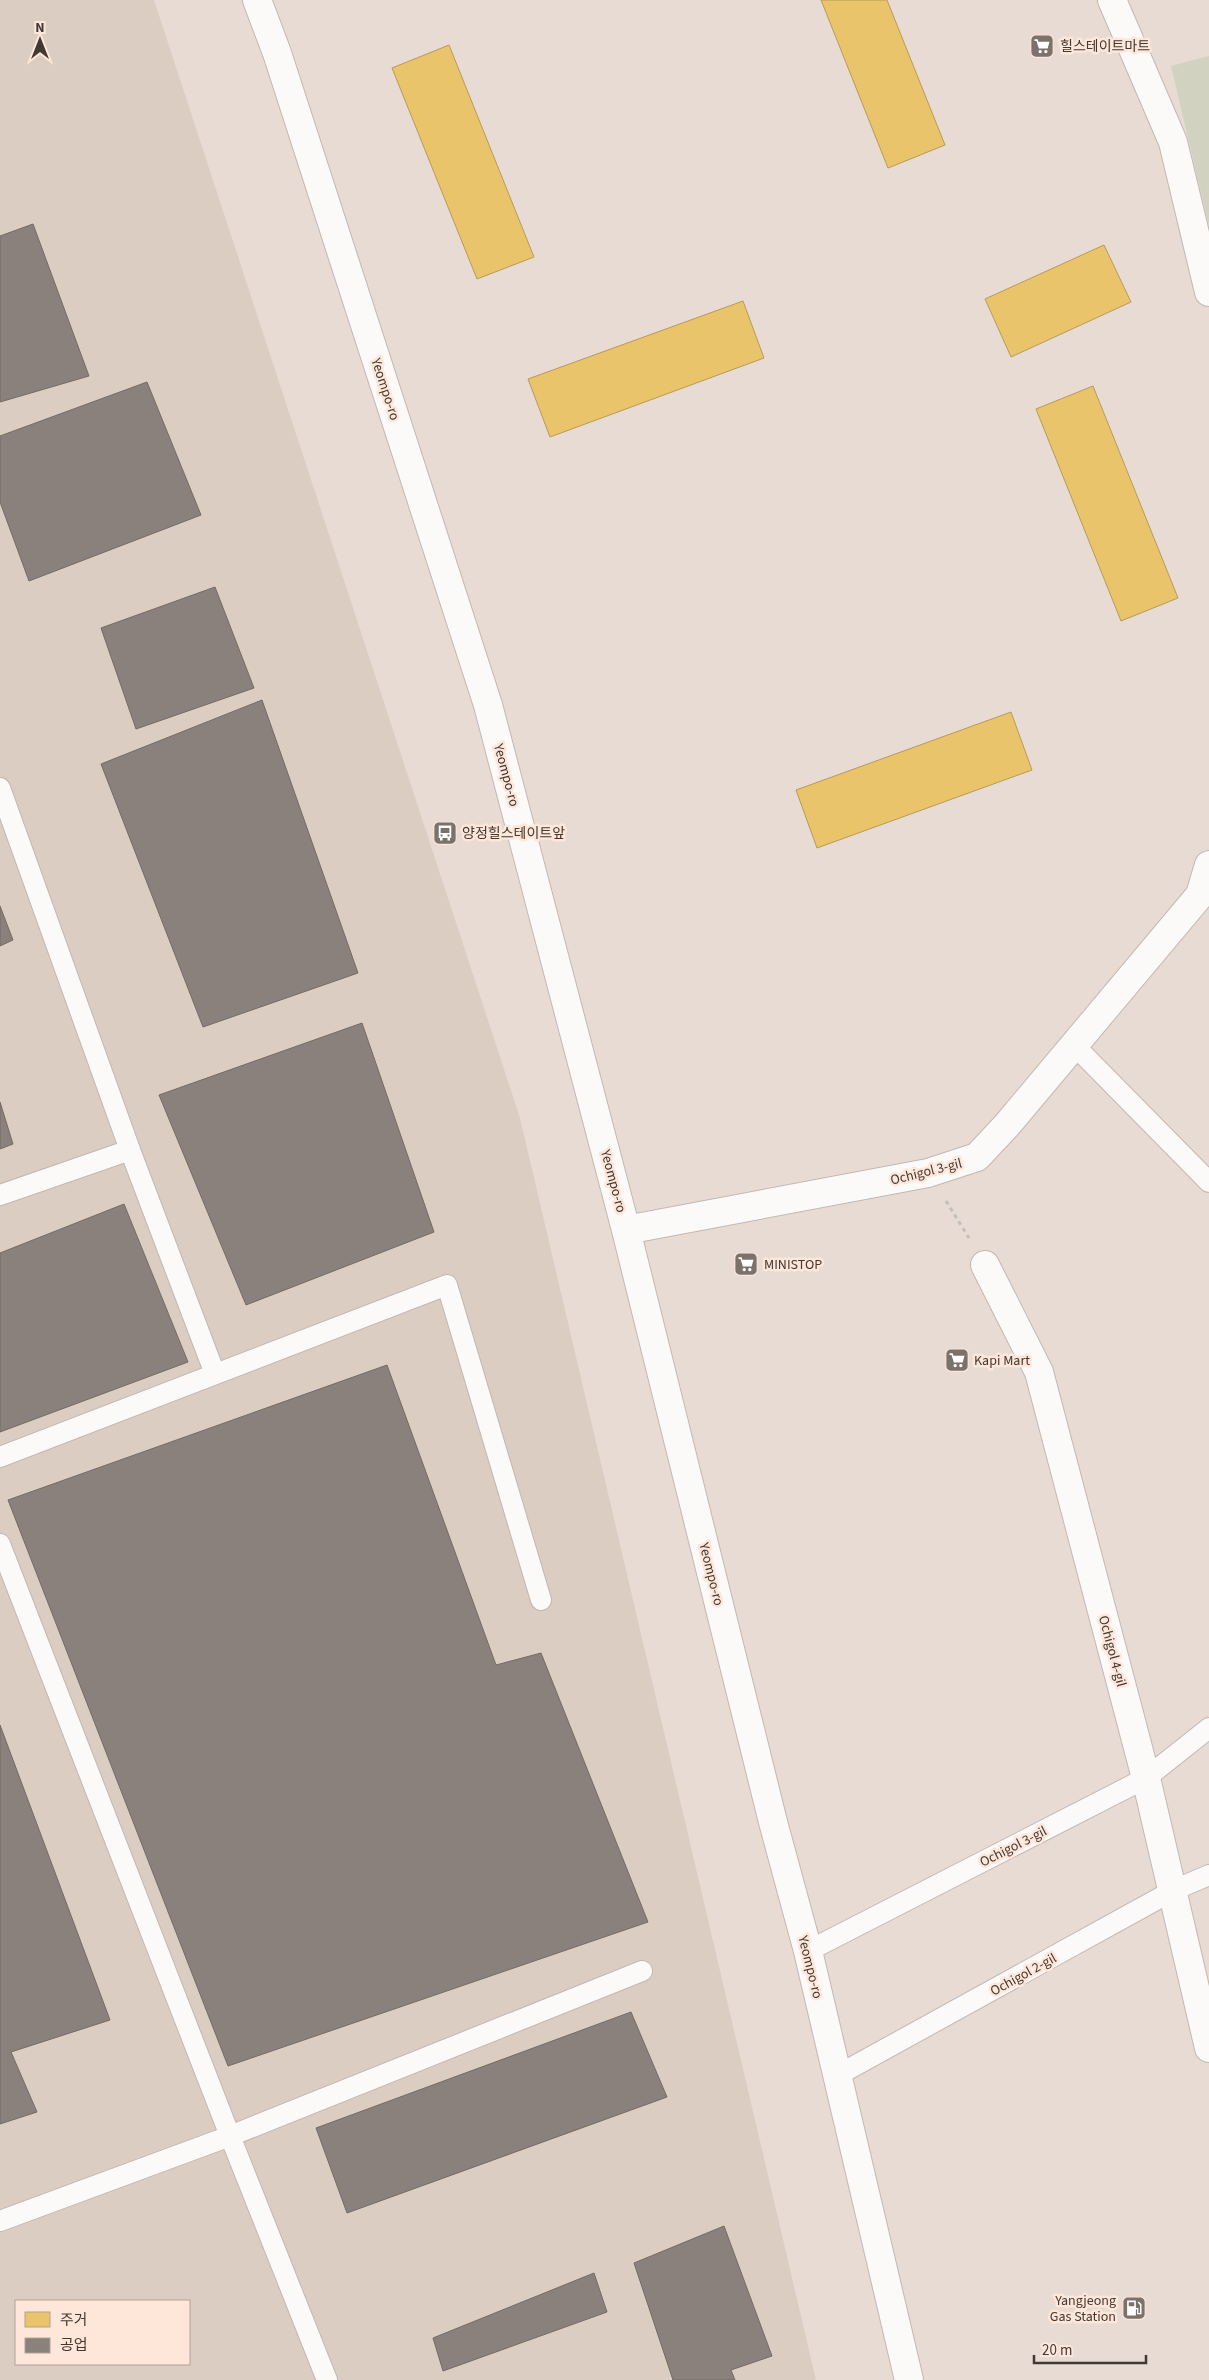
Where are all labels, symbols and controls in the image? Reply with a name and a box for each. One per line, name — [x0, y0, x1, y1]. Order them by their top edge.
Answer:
north arrow — [15, 15, 65, 65]
text: N — [35, 18, 45, 38]
supermarket icon: 힐스테이트마트 — [1029, 33, 1055, 59]
place label: 힐스테이트마트 — [1060, 37, 1150, 57]
street label: Yeompo-ro — [365, 355, 405, 423]
street label: Yeompo-ro — [488, 741, 524, 809]
bus stop icon: 양정힐스테이트앞 — [432, 820, 458, 846]
place label: 양정힐스테이트앞 — [462, 824, 565, 844]
street label: Yeompo-ro — [595, 1147, 631, 1215]
street label: Ochigol 3-gil — [888, 1153, 964, 1190]
supermarket icon: MINISTOP — [733, 1251, 759, 1277]
place label: MINISTOP — [764, 1255, 822, 1275]
supermarket icon: Kapi Mart — [944, 1347, 970, 1373]
place label: Kapi Mart — [974, 1351, 1030, 1371]
street label: Yeompo-ro — [693, 1540, 729, 1608]
street label: Ochigol 4-gil — [1093, 1613, 1131, 1689]
street label: Ochigol 3-gil — [976, 1821, 1051, 1872]
street label: Yeompo-ro — [792, 1933, 828, 2001]
street label: Ochigol 2-gil — [987, 1948, 1061, 2001]
place label: Yangjeong Gas Station — [1050, 2291, 1116, 2327]
fuel station icon: Yangjeong Gas Station — [1121, 2295, 1147, 2321]
legend — [15, 2300, 190, 2365]
text: 주거 — [60, 2310, 88, 2331]
scale bar — [1034, 2332, 1146, 2364]
text: 공업 — [60, 2335, 88, 2356]
text: 20 m — [1042, 2340, 1072, 2361]

